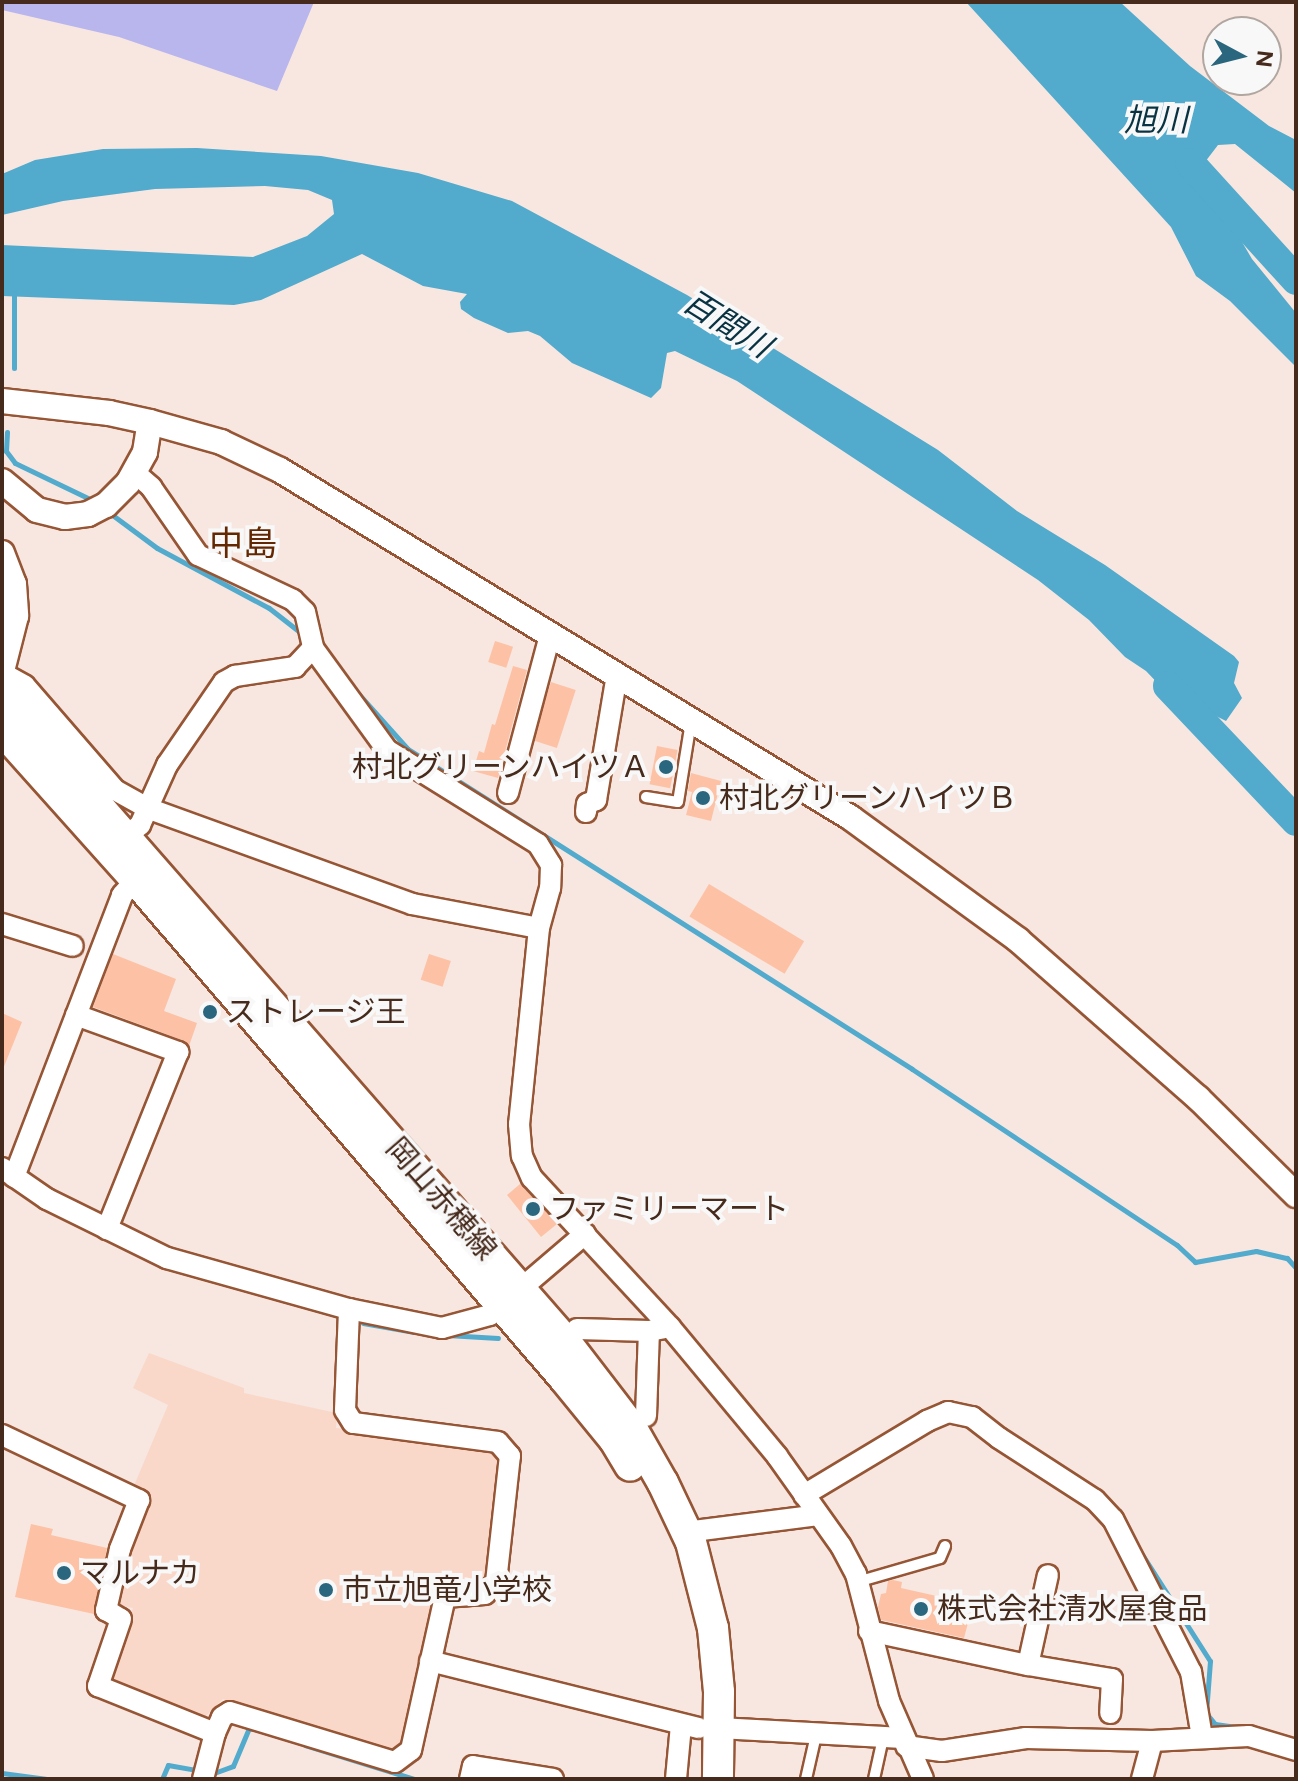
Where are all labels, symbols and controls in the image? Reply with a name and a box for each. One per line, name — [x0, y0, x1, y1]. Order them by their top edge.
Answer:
north arrow — [1202, 16, 1282, 96]
text: N — [1250, 49, 1279, 69]
water label: 旭川 — [1124, 101, 1188, 139]
water label: 百間川 — [676, 282, 778, 366]
district label: 中島 — [209, 524, 277, 564]
place label: 村北グリーンハイツＡ — [350, 749, 650, 785]
marker: 村北グリーンハイツＡ — [657, 758, 675, 776]
place label: 村北グリーンハイツＢ — [719, 780, 1019, 816]
marker: 村北グリーンハイツＢ — [694, 789, 712, 807]
place label: ストレージ王 — [226, 994, 406, 1030]
marker: ストレージ王 — [201, 1003, 219, 1021]
street label: 岡山赤穂線 — [378, 1131, 504, 1267]
place label: ファミリーマート — [549, 1191, 789, 1227]
marker: ファミリーマート — [524, 1200, 542, 1218]
place label: マルナカ — [80, 1555, 200, 1591]
marker: マルナカ — [55, 1564, 73, 1582]
place label: 市立旭竜小学校 — [342, 1572, 552, 1608]
marker: 市立旭竜小学校 — [317, 1581, 335, 1599]
place label: 株式会社清水屋食品 — [937, 1591, 1207, 1627]
marker: 株式会社清水屋食品 — [912, 1600, 930, 1618]

